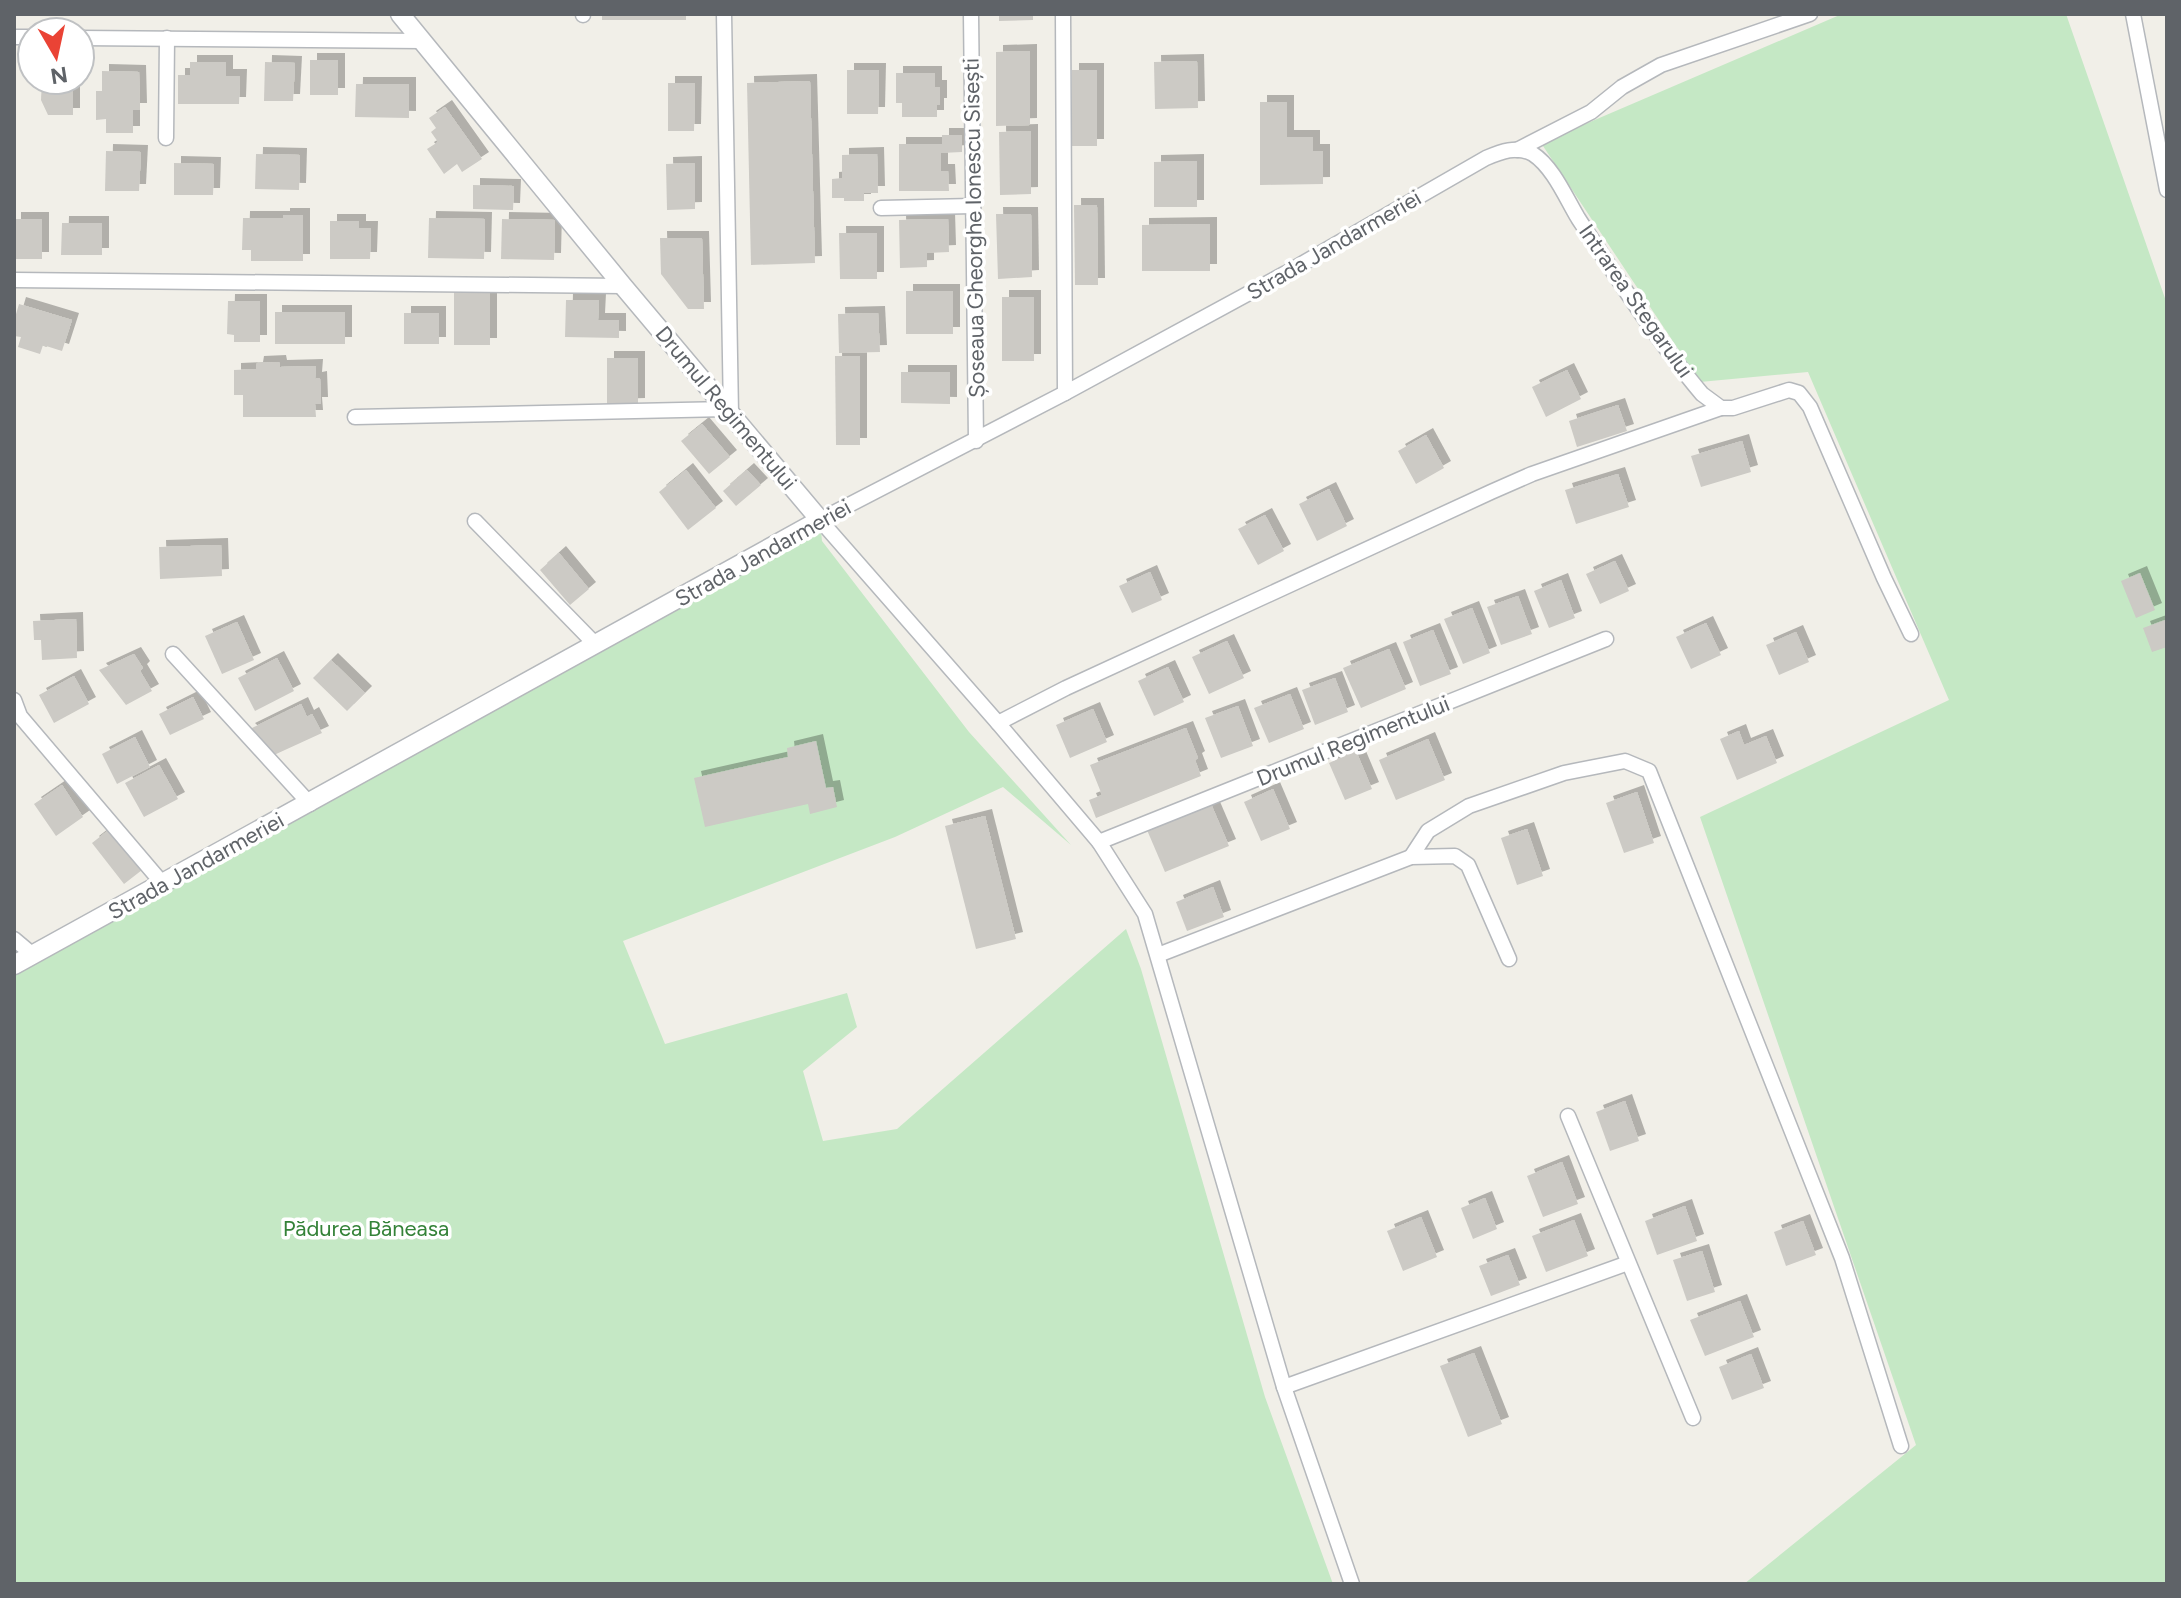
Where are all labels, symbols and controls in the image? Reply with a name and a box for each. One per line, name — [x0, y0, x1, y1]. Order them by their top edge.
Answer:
north arrow — [16, 16, 96, 96]
street label: Șoseaua Gheorghe Ionescu Sisești — [958, 58, 990, 398]
text: N — [49, 61, 70, 90]
street label: Strada Jandarmeriei — [1242, 184, 1426, 306]
street label: Intrarea Stegarului — [1573, 219, 1699, 383]
street label: Drumul Regimentului — [650, 321, 802, 495]
street label: Strada Jandarmeriei — [670, 493, 856, 613]
street label: Drumul Regimentului — [1253, 690, 1453, 792]
street label: Strada Jandarmeriei — [103, 806, 289, 926]
park label: Pădurea Băneasa — [283, 1215, 449, 1242]

